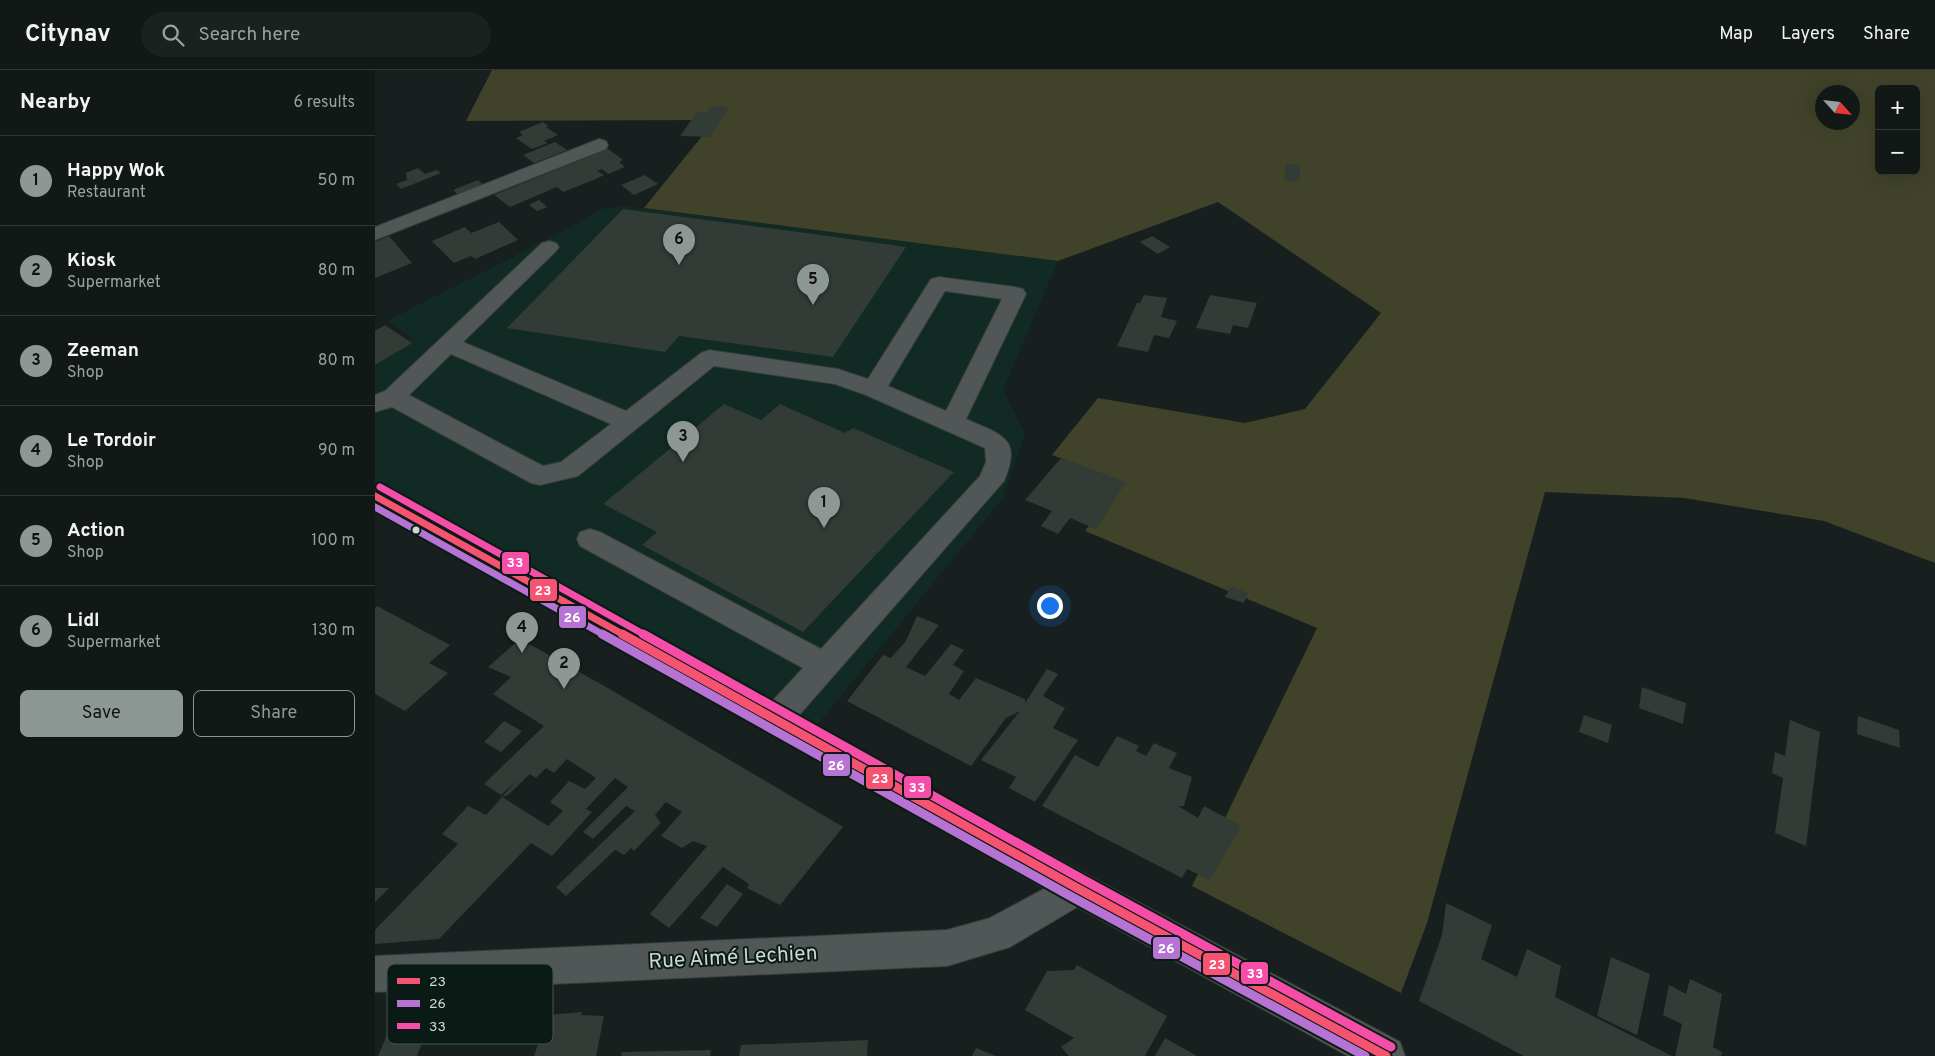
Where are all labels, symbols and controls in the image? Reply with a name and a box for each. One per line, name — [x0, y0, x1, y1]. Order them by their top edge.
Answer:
search box — [141, 12, 491, 57]
text: Citynav — [25, 20, 111, 50]
icon: search — [159, 21, 187, 49]
text: Search here — [199, 23, 300, 47]
text: Map — [1719, 23, 1753, 46]
text: Layers — [1781, 23, 1835, 46]
text: Share — [1863, 23, 1910, 46]
north arrow — [1815, 85, 1860, 130]
map controls — [1875, 85, 1920, 175]
button: + — [1875, 85, 1920, 130]
text: Nearby — [20, 89, 91, 116]
text: 6 results — [293, 93, 355, 113]
button: − — [1875, 130, 1920, 175]
text: Happy Wok — [67, 159, 165, 183]
text: 1 — [33, 171, 39, 191]
text: 50 m — [318, 171, 355, 191]
text: Restaurant — [67, 183, 146, 203]
pin: 6 — [663, 224, 695, 265]
text: Kiosk — [67, 249, 116, 273]
text: 2 — [31, 261, 41, 281]
text: 80 m — [318, 261, 355, 281]
pin: 5 — [797, 264, 829, 305]
text: Supermarket — [67, 273, 161, 293]
text: Zeeman — [67, 339, 139, 363]
text: 3 — [31, 351, 41, 371]
text: 80 m — [318, 351, 355, 371]
text: Shop — [67, 363, 104, 383]
pin: 3 — [667, 421, 699, 462]
text: Le Tordoir — [67, 429, 156, 453]
text: 4 — [31, 441, 41, 461]
text: 90 m — [318, 441, 355, 461]
text: Shop — [67, 453, 104, 473]
pin: 1 — [808, 487, 840, 528]
text: Action — [67, 519, 125, 543]
unlabelled marker — [411, 525, 421, 535]
text: 5 — [31, 531, 41, 551]
text: 100 m — [311, 531, 355, 551]
text: Shop — [67, 543, 104, 563]
line badge: 33 — [501, 551, 530, 575]
text: 33 — [507, 555, 523, 572]
line badge: 23 — [529, 578, 558, 602]
text: 23 — [535, 583, 551, 600]
your location — [1037, 593, 1063, 619]
line badge: 26 — [558, 605, 587, 629]
text: Lidl — [67, 609, 100, 633]
text: 26 — [563, 610, 581, 627]
pin: 4 — [506, 612, 538, 653]
text: 6 — [31, 621, 41, 641]
text: 130 m — [312, 621, 355, 641]
text: Supermarket — [67, 633, 161, 653]
pin: 2 — [548, 648, 580, 689]
button: Save — [20, 690, 183, 737]
button: Share — [193, 690, 355, 737]
line badge: 26 — [822, 753, 851, 777]
text: 26 — [827, 758, 845, 775]
line badge: 23 — [865, 766, 894, 790]
text: 23 — [872, 771, 888, 788]
line badge: 33 — [903, 775, 932, 799]
text: 33 — [909, 780, 925, 797]
line badge: 26 — [1152, 936, 1181, 960]
street label: Rue Aimé Lechien — [648, 940, 818, 976]
text: 26 — [1157, 941, 1175, 958]
line badge: 23 — [1202, 952, 1231, 976]
text: 23 — [1209, 957, 1225, 974]
line badge: 33 — [1240, 961, 1269, 985]
legend — [387, 964, 553, 1044]
text: 33 — [1247, 966, 1263, 983]
text: 23 — [429, 974, 446, 991]
text: 26 — [429, 996, 446, 1013]
text: 33 — [429, 1019, 446, 1036]

